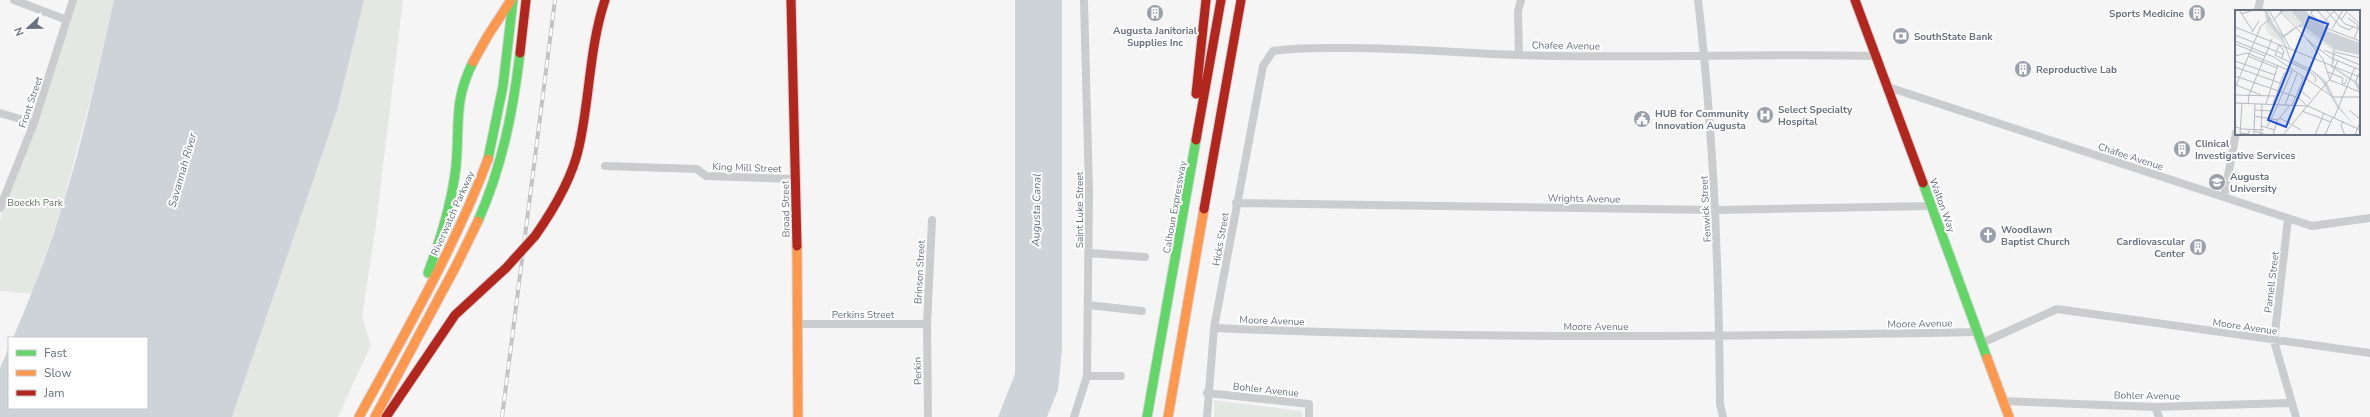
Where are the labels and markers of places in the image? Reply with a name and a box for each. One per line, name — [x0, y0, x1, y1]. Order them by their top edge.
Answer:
building icon: Augusta Janitorial Supplies Inc — [1145, 3, 1165, 23]
building icon: Sports Medicine — [2187, 3, 2207, 23]
place label: Sports Medicine — [2109, 7, 2185, 21]
place label: Augusta Janitorial Supplies Inc — [1113, 24, 1198, 50]
bank icon: SouthState Bank — [1891, 26, 1911, 46]
place label: SouthState Bank — [1914, 30, 1993, 44]
building icon: Reproductive Lab — [2013, 59, 2033, 79]
place label: Reproductive Lab — [2036, 63, 2117, 77]
place label: Select Specialty Hospital — [1778, 103, 1853, 129]
hospital icon: Select Specialty Hospital — [1755, 105, 1775, 125]
place label: HUB for Community Innovation Augusta — [1655, 107, 1749, 133]
public building icon: HUB for Community Innovation Augusta — [1632, 109, 1652, 129]
place label: Clinical Investigative Services — [2195, 137, 2295, 163]
building icon: Clinical Investigative Services — [2172, 139, 2192, 159]
place label: Augusta University — [2230, 170, 2278, 196]
school or university icon: Augusta University — [2207, 172, 2227, 192]
place label: Woodlawn Baptist Church — [2001, 223, 2070, 249]
church icon: Woodlawn Baptist Church — [1978, 225, 1998, 245]
place label: Cardiovascular Center — [2116, 235, 2185, 261]
building icon: Cardiovascular Center — [2188, 237, 2208, 257]

